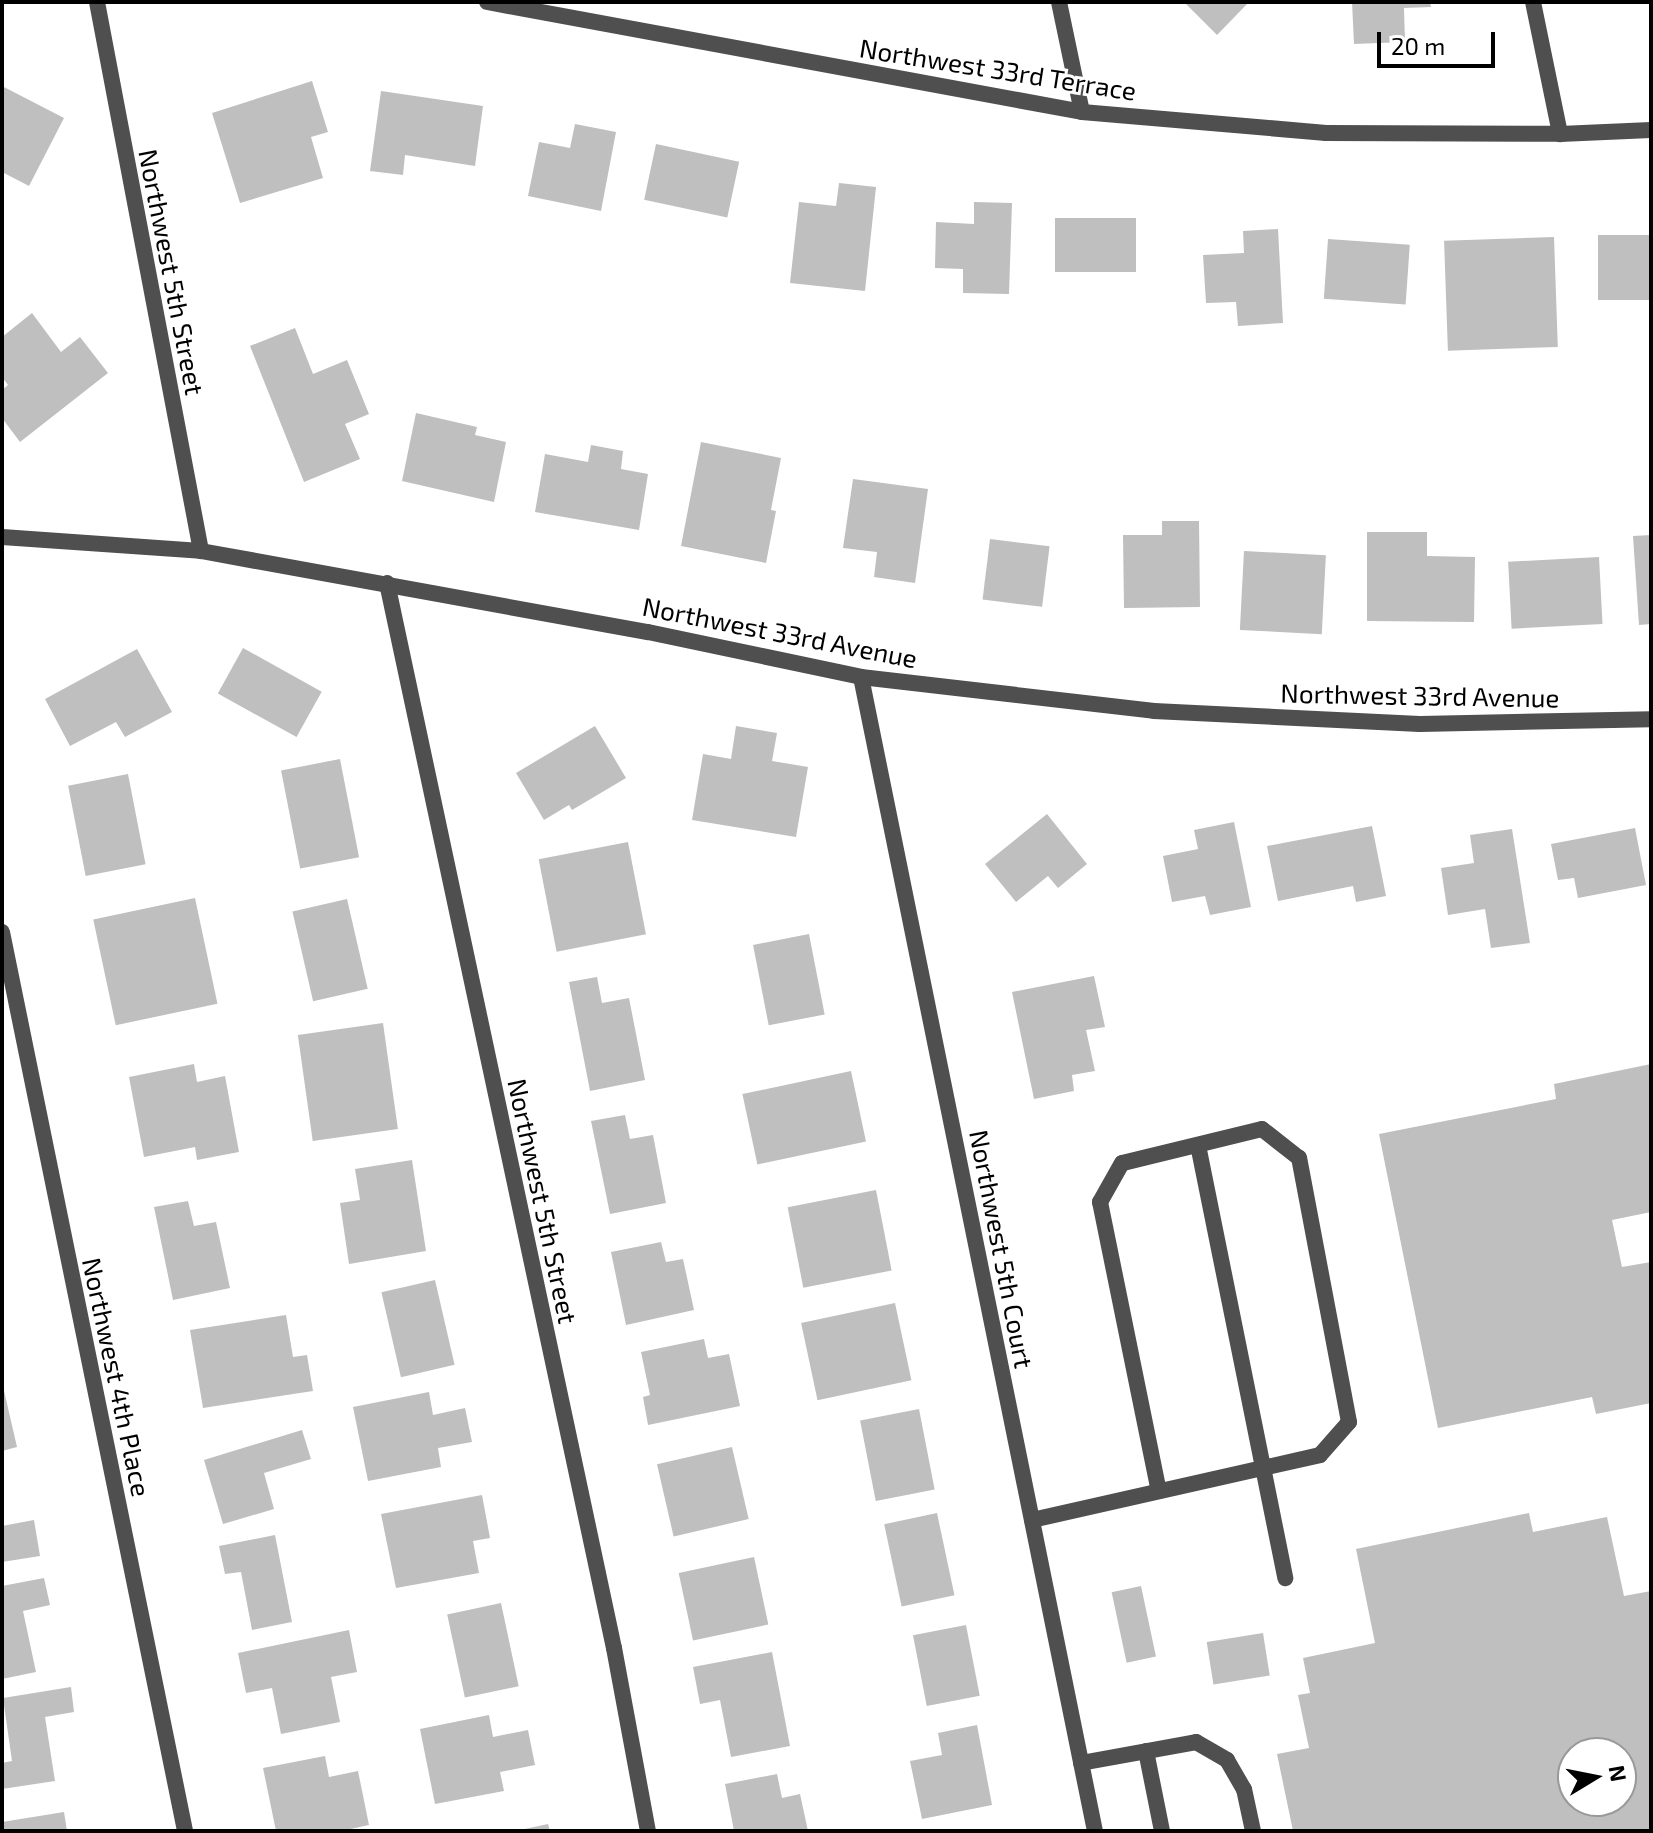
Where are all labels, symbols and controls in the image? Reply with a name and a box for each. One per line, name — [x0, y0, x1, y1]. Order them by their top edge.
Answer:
scale bar — [1381, 16, 1499, 66]
text: 20 m — [1391, 31, 1445, 60]
street label: Northwest 33rd Terrace — [857, 32, 1139, 106]
street label: Northwest 5th Street — [133, 146, 211, 398]
street label: Northwest 33rd Avenue — [640, 590, 920, 674]
street label: Northwest 33rd Avenue — [1280, 677, 1560, 713]
street label: Northwest 5th Street — [502, 1076, 584, 1326]
street label: Northwest 5th Court — [964, 1127, 1040, 1371]
street label: Northwest 4th Place — [76, 1255, 158, 1499]
north arrow — [1557, 1737, 1637, 1817]
text: N — [1604, 1763, 1633, 1783]

